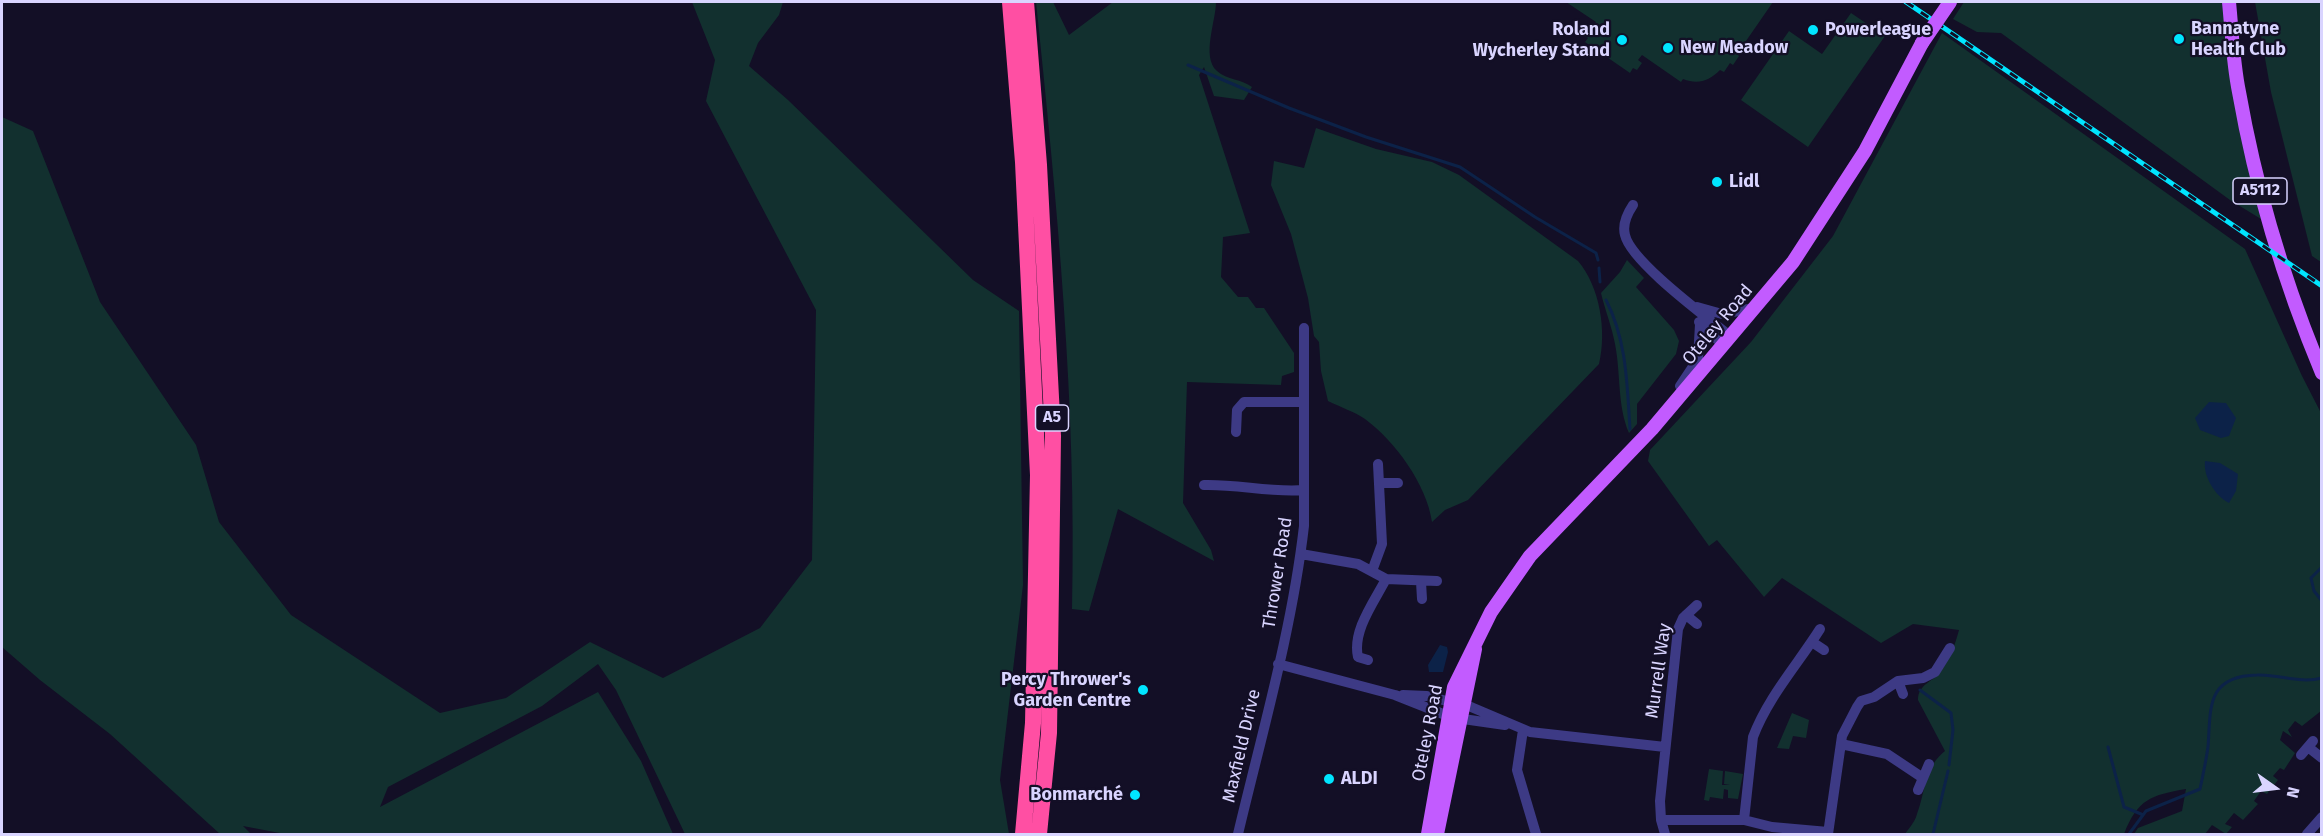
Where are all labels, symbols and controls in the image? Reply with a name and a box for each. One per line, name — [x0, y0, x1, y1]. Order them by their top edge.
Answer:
place label: Bannatyne Health Club — [2191, 18, 2286, 60]
place label: Roland Wycherley Stand — [1473, 19, 1610, 62]
place label: Powerleague — [1825, 19, 1931, 41]
marker: Powerleague — [1806, 23, 1820, 37]
marker: Bannatyne Health Club — [2172, 32, 2186, 46]
marker: Roland Wycherley Stand — [1615, 33, 1629, 47]
place label: New Meadow — [1680, 37, 1788, 59]
marker: New Meadow — [1661, 41, 1675, 55]
place label: Lidl — [1729, 171, 1759, 193]
marker: Lidl — [1710, 175, 1724, 189]
road number: A5112 — [2233, 178, 2287, 204]
street label: Oteley Road — [1678, 280, 1758, 370]
road number: A5 — [1036, 405, 1068, 431]
street label: Thrower Road — [1259, 516, 1297, 630]
street label: Murrell Way — [1642, 622, 1676, 720]
place label: Percy Thrower's Garden Centre — [1001, 669, 1131, 712]
marker: Percy Thrower's Garden Centre — [1136, 683, 1150, 697]
street label: Oteley Road — [1408, 683, 1448, 783]
street label: Maxfield Drive — [1218, 687, 1266, 805]
north arrow — [2245, 758, 2305, 818]
place label: ALDI — [1341, 768, 1378, 790]
marker: ALDI — [1322, 772, 1336, 786]
place label: Bonmarché — [1030, 784, 1123, 806]
text: N — [2282, 785, 2303, 800]
marker: Bonmarché — [1128, 788, 1142, 802]

